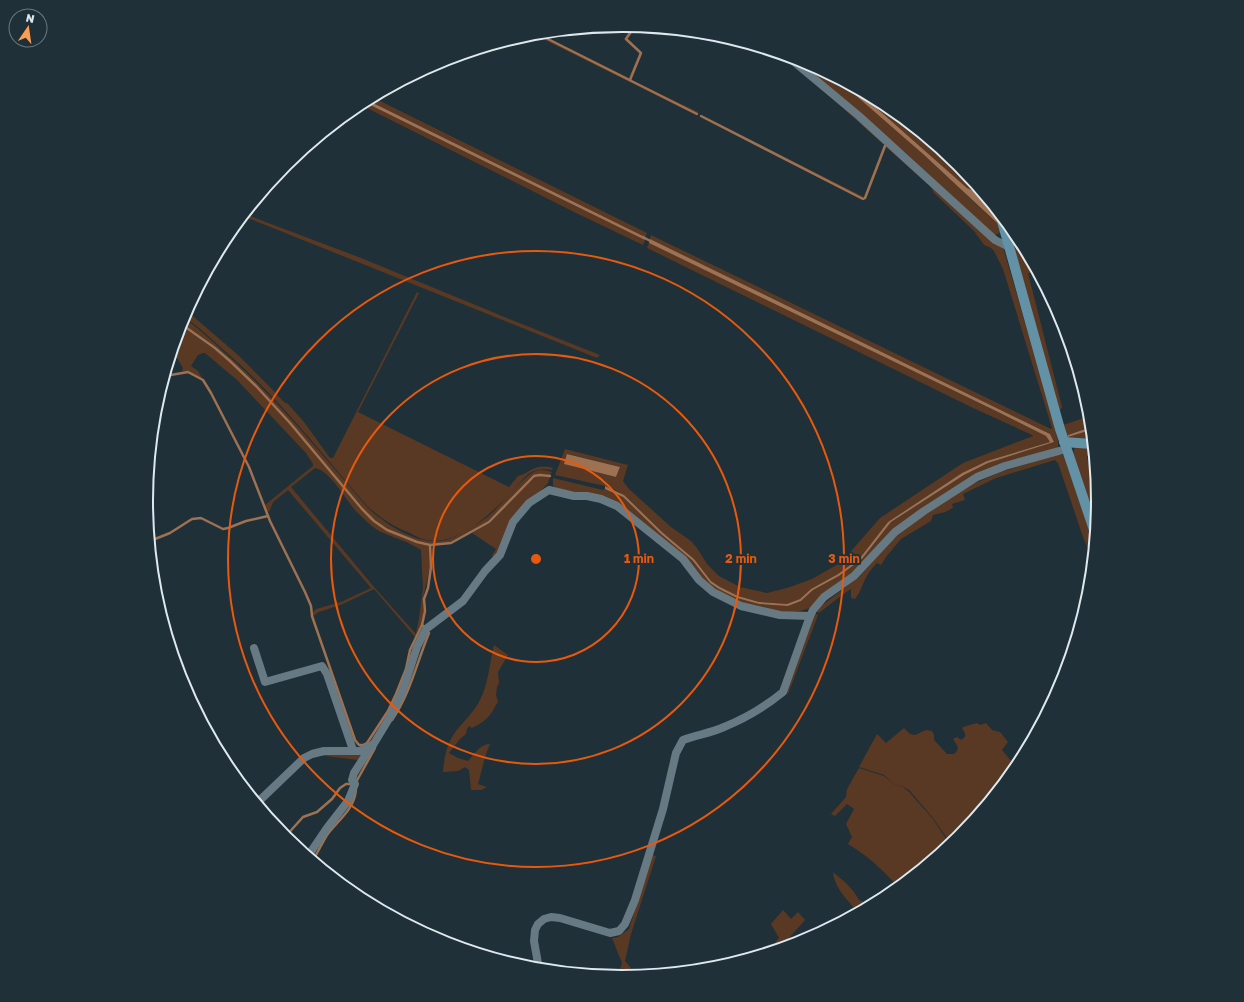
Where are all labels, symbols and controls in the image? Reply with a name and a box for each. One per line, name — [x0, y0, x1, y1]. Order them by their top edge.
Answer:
north arrow — [8, 8, 48, 48]
text: N — [25, 10, 36, 25]
text: 1 min — [624, 551, 654, 566]
text: 2 min — [725, 551, 757, 566]
text: 3 min — [828, 551, 860, 566]
centre of rings — [529, 552, 543, 566]

